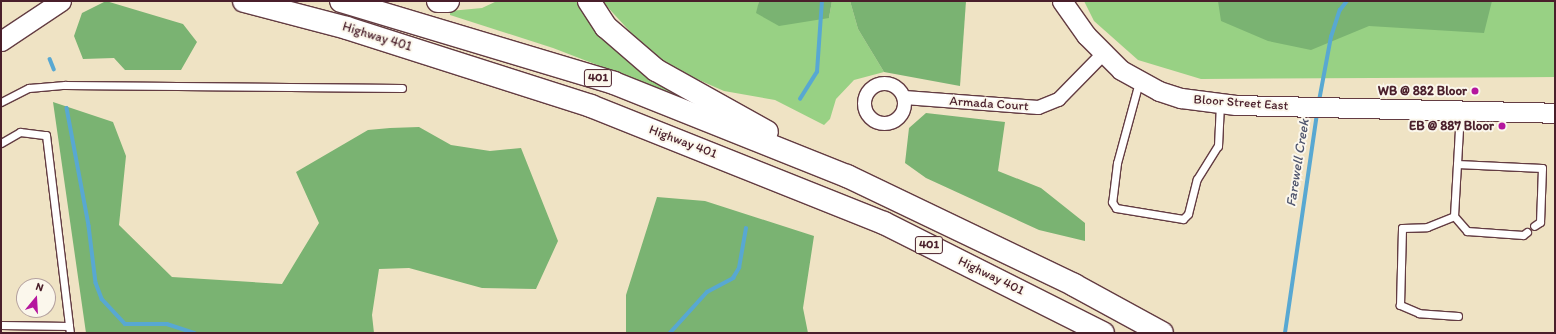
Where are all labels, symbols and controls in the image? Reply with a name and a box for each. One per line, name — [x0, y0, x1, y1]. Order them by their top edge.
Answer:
street label: Highway 401 — [340, 19, 414, 55]
road number: 401 — [583, 68, 613, 88]
place label: WB @ 882 Bloor — [1378, 83, 1467, 99]
marker: WB @ 882 Bloor — [1470, 86, 1480, 96]
street label: Bloor Street East — [1193, 92, 1289, 114]
street label: Armada Court — [949, 93, 1029, 115]
water label: Farewell Creek — [1283, 118, 1313, 208]
place label: EB @ 887 Bloor — [1409, 118, 1494, 134]
marker: EB @ 887 Bloor — [1497, 121, 1507, 131]
street label: Highway 401 — [647, 122, 719, 162]
road number: 401 — [914, 235, 944, 255]
street label: Highway 401 — [955, 253, 1027, 299]
north arrow — [16, 278, 56, 318]
text: N — [34, 280, 45, 294]

